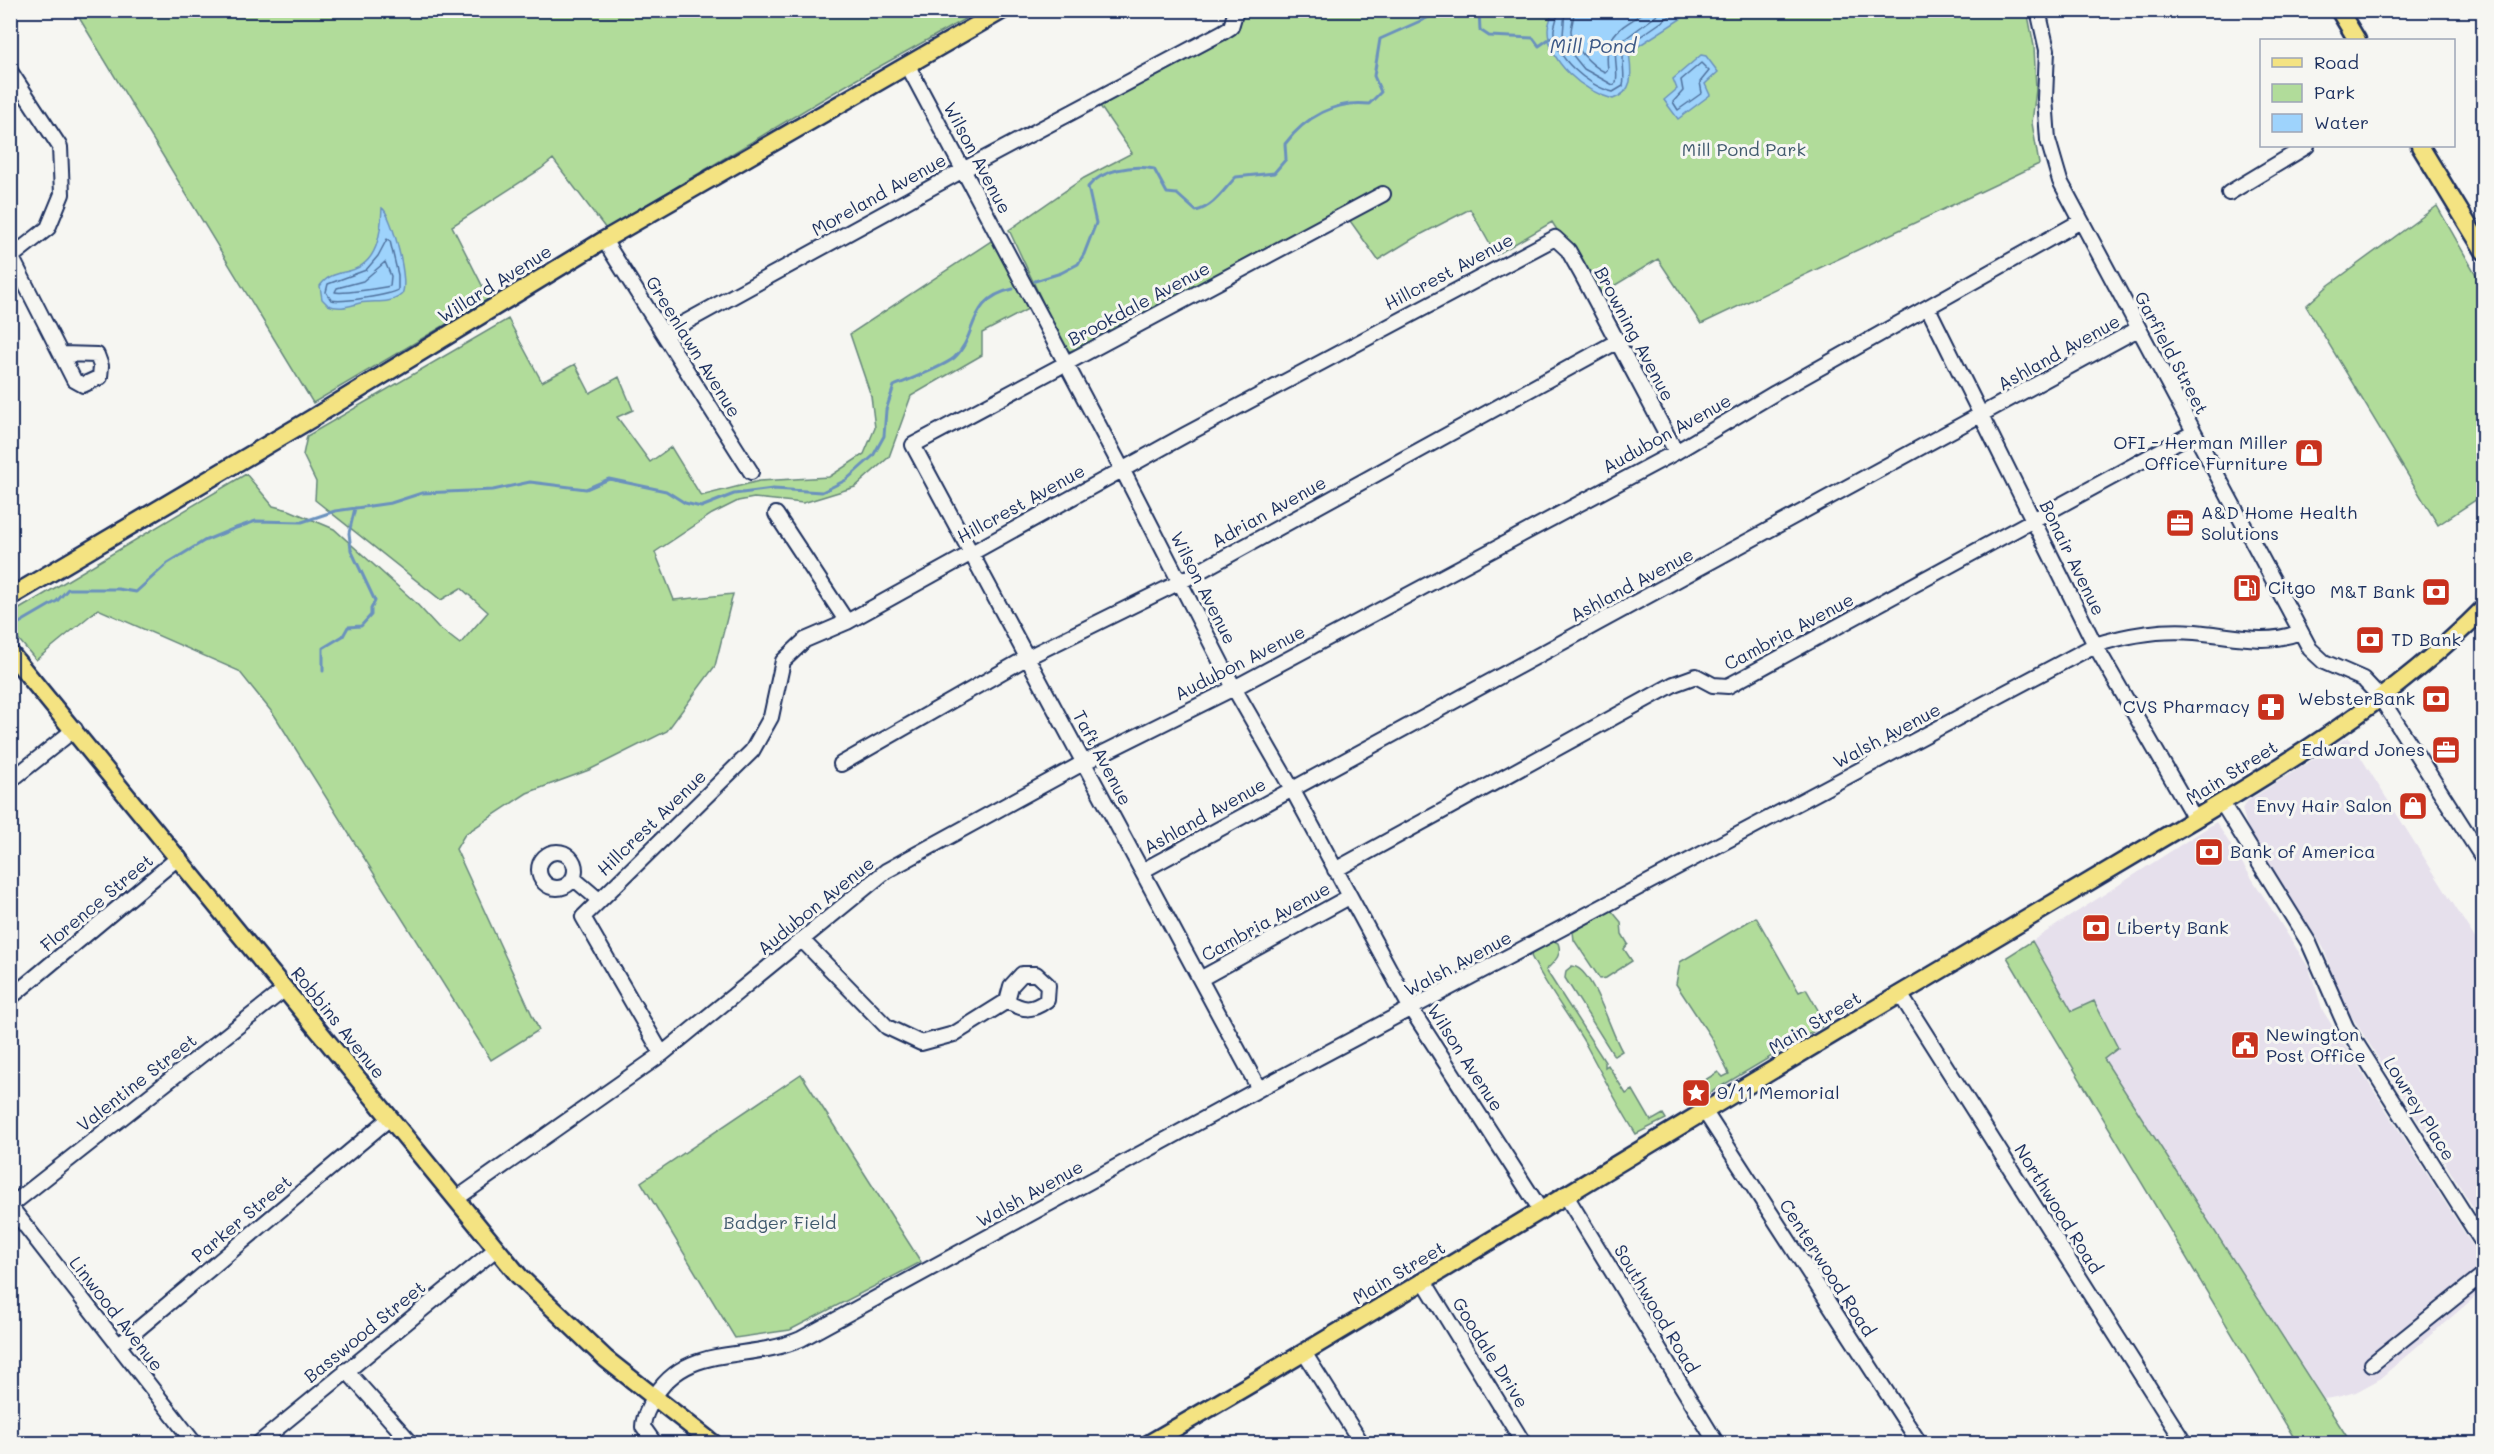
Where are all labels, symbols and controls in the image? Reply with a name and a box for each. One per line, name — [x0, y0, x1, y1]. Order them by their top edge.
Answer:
water label: Mill Pond — [1550, 32, 1637, 58]
legend — [2260, 39, 2455, 147]
text: Road — [2314, 50, 2359, 74]
text: Park — [2314, 80, 2355, 104]
street label: Wilson Avenue — [938, 97, 1017, 218]
text: Water — [2314, 110, 2369, 134]
park label: Mill Pond Park — [1682, 137, 1806, 161]
street label: Moreland Avenue — [807, 147, 950, 241]
street label: Hillcrest Avenue — [1380, 227, 1517, 315]
street label: Willard Avenue — [433, 239, 556, 328]
street label: Brookdale Avenue — [1063, 256, 1214, 351]
street label: Browning Avenue — [1589, 262, 1680, 405]
street label: Greenlawn Avenue — [641, 271, 747, 422]
street label: Garfield Street — [2129, 287, 2214, 418]
street label: Ashland Avenue — [1993, 309, 2124, 396]
street label: Audubon Avenue — [1598, 388, 1735, 478]
place label: OFI - Herman Miller Office Furniture — [2113, 430, 2288, 475]
shop icon: OFI - Herman Miller Office Furniture — [2293, 437, 2325, 469]
street label: Hillcrest Avenue — [952, 458, 1089, 548]
street label: Adrian Avenue — [1207, 470, 1330, 553]
street label: Bonair Avenue — [2035, 496, 2111, 619]
place label: A&D Home Health Solutions — [2201, 500, 2357, 545]
office icon: A&D Home Health Solutions — [2164, 507, 2196, 539]
street label: Wilson Avenue — [1165, 527, 1243, 648]
street label: Ashland Avenue — [1566, 541, 1697, 627]
fuel station icon: Citgo — [2231, 572, 2263, 604]
place label: Citgo — [2268, 575, 2316, 599]
bank icon: M&T Bank — [2420, 576, 2452, 608]
place label: M&T Bank — [2330, 579, 2415, 603]
street label: Cambria Avenue — [1719, 587, 1858, 675]
street label: Audubon Avenue — [1170, 619, 1309, 705]
bank icon: TD Bank — [2354, 624, 2386, 656]
place label: TD Bank — [2391, 627, 2461, 651]
bank icon: WebsterBank — [2420, 683, 2452, 715]
place label: WebsterBank — [2298, 686, 2415, 710]
pharmacy icon: CVS Pharmacy — [2255, 691, 2287, 723]
place label: CVS Pharmacy — [2123, 694, 2250, 718]
street label: Walsh Avenue — [1829, 697, 1944, 774]
street label: Taft Avenue — [1068, 706, 1138, 809]
street label: Main Street — [2181, 734, 2282, 810]
office icon: Edward Jones — [2430, 734, 2462, 766]
place label: Edward Jones — [2301, 737, 2425, 761]
street label: Hillcrest Avenue — [592, 764, 711, 881]
street label: Ashland Avenue — [1139, 772, 1270, 859]
shop icon: Envy Hair Salon — [2397, 790, 2429, 822]
place label: Envy Hair Salon — [2256, 793, 2392, 817]
bank icon: Bank of America — [2193, 836, 2225, 868]
place label: Bank of America — [2230, 839, 2375, 863]
street label: Florence Street — [35, 848, 158, 956]
street label: Audubon Avenue — [752, 851, 879, 960]
street label: Cambria Avenue — [1197, 876, 1334, 966]
bank icon: Liberty Bank — [2080, 912, 2112, 944]
place label: Liberty Bank — [2117, 915, 2229, 939]
street label: Walsh Avenue — [1400, 925, 1515, 1002]
street label: Robbins Avenue — [286, 961, 391, 1083]
street label: Main Street — [1764, 985, 1865, 1059]
street label: Wilson Avenue — [1422, 999, 1509, 1116]
place label: Newington Post Office — [2266, 1022, 2366, 1067]
street label: Valentine Street — [71, 1028, 201, 1137]
public building icon: Newington Post Office — [2229, 1029, 2261, 1061]
street label: Lowrey Place — [2378, 1052, 2461, 1165]
place icon: 9/11 Memorial — [1680, 1077, 1712, 1109]
place label: 9/11 Memorial — [1717, 1080, 1840, 1104]
street label: Northwood Road — [2009, 1139, 2108, 1278]
street label: Walsh Avenue — [972, 1154, 1087, 1232]
street label: Parker Street — [186, 1169, 297, 1267]
street label: Centerwood Road — [1774, 1194, 1881, 1341]
park label: Badger Field — [724, 1210, 836, 1234]
street label: Main Street — [1348, 1235, 1449, 1309]
street label: Southwood Road — [1609, 1240, 1705, 1377]
street label: Linwood Avenue — [64, 1251, 169, 1376]
street label: Basswood Street — [299, 1275, 430, 1388]
street label: Goodale Drive — [1447, 1293, 1534, 1412]

